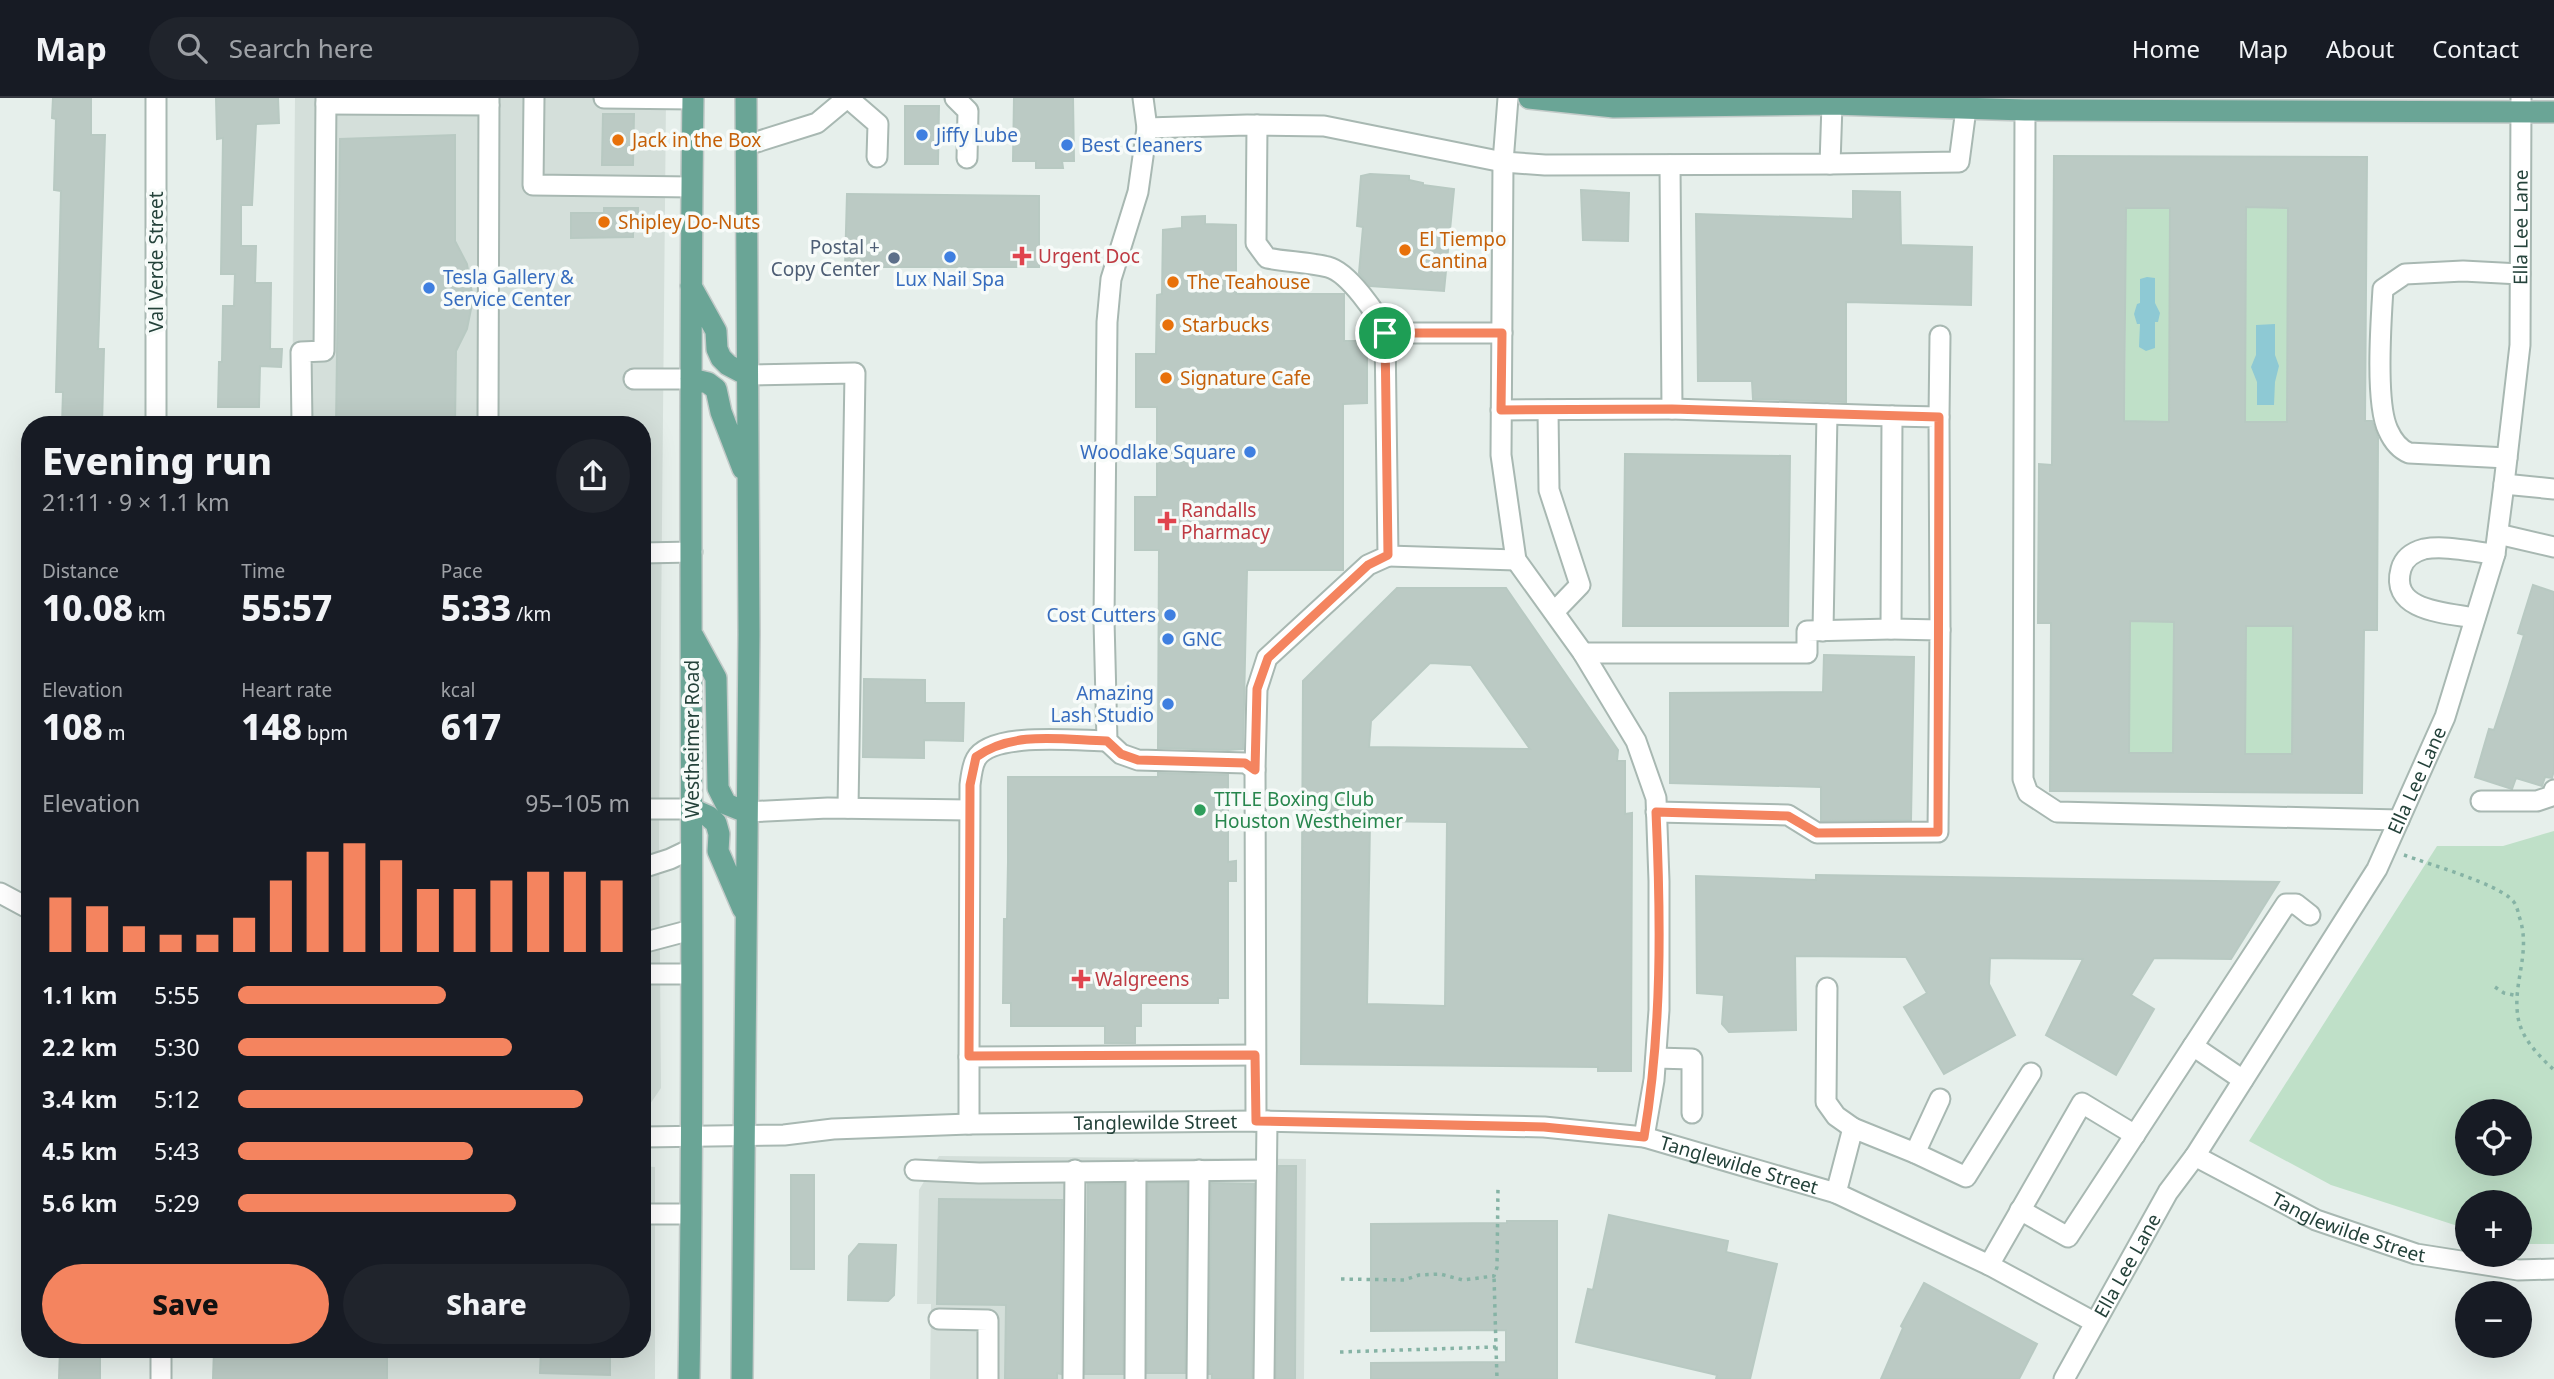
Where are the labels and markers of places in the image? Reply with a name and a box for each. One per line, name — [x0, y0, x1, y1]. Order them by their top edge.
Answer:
place label: Jiffy Lube — [934, 122, 1018, 148]
place label: Jack in the Box — [630, 127, 761, 153]
marker: Jiffy Lube — [914, 127, 930, 143]
marker: Jack in the Box — [610, 132, 626, 148]
place label: Best Cleaners — [1081, 132, 1203, 158]
marker: Best Cleaners — [1059, 137, 1075, 153]
place label: Shipley Do-Nuts — [618, 209, 760, 235]
marker: Shipley Do-Nuts — [596, 214, 612, 230]
place label: El Tiempo Cantina — [1419, 226, 1507, 274]
place label: Postal + Copy Center — [771, 234, 880, 282]
marker: El Tiempo Cantina — [1397, 242, 1413, 258]
place label: Urgent Doc — [1038, 243, 1140, 269]
marker: Urgent Doc — [1012, 246, 1032, 266]
marker: Lux Nail Spa — [942, 249, 958, 265]
marker: Postal + Copy Center — [886, 250, 902, 266]
place label: Tesla Gallery & Service Center — [443, 264, 574, 312]
place label: Lux Nail Spa — [895, 266, 1005, 292]
place label: The Teahouse — [1187, 269, 1310, 295]
marker: The Teahouse — [1165, 274, 1181, 290]
marker: Tesla Gallery & Service Center — [421, 280, 437, 296]
pin — [1355, 303, 1415, 363]
place label: Starbucks — [1182, 312, 1270, 338]
marker: Starbucks — [1160, 317, 1176, 333]
place label: Signature Cafe — [1180, 365, 1311, 391]
marker: Signature Cafe — [1158, 370, 1174, 386]
place label: Woodlake Square — [1080, 439, 1236, 465]
marker: Woodlake Square — [1242, 444, 1258, 460]
place label: Randalls Pharmacy — [1181, 497, 1270, 545]
marker: Randalls Pharmacy — [1159, 513, 1175, 529]
place label: Cost Cutters — [1046, 602, 1156, 628]
marker: Cost Cutters — [1162, 607, 1178, 623]
place label: GNC — [1182, 626, 1222, 652]
marker: GNC — [1160, 631, 1176, 647]
place label: Amazing Lash Studio — [1050, 680, 1154, 728]
marker: Amazing Lash Studio — [1160, 696, 1176, 712]
place label: TITLE Boxing Club Houston Westheimer — [1214, 786, 1403, 834]
marker: TITLE Boxing Club Houston Westheimer — [1192, 802, 1208, 818]
place label: Walgreens — [1095, 966, 1189, 992]
marker: Walgreens — [1073, 971, 1089, 987]

